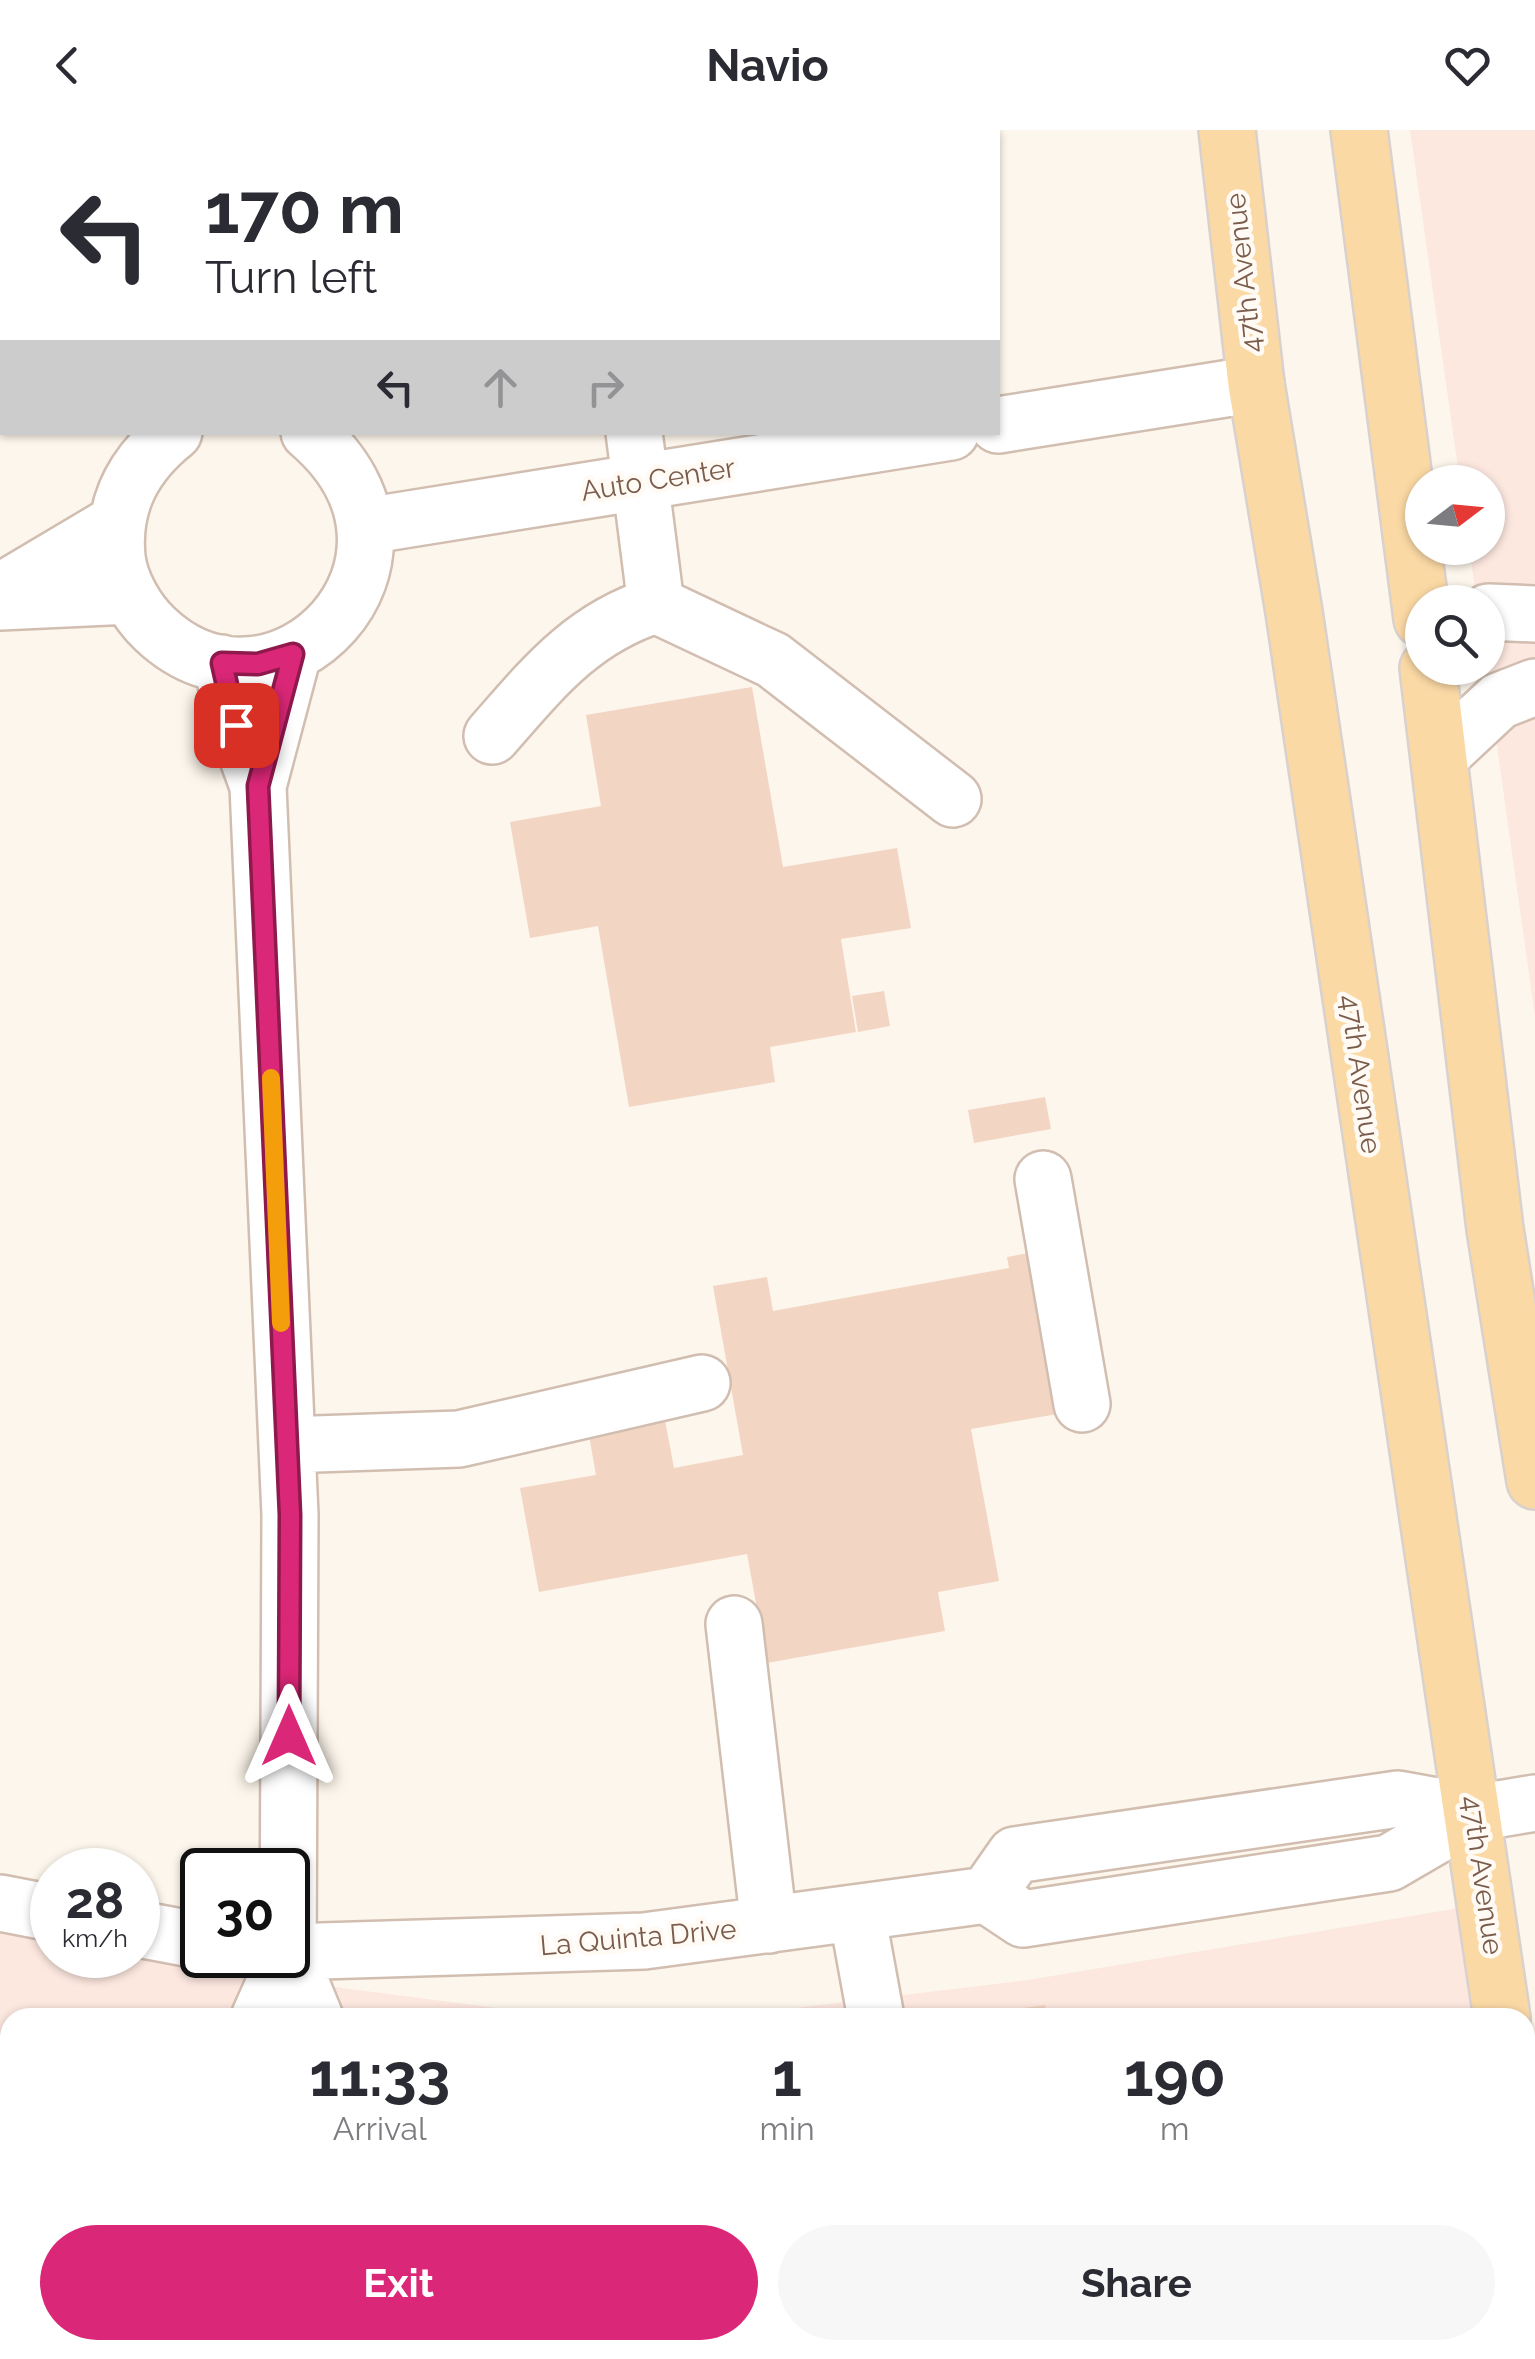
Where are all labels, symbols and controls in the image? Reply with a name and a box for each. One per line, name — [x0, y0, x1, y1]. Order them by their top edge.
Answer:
icon: back — [40, 38, 95, 93]
icon: heart — [1440, 38, 1495, 93]
text: Navio — [706, 39, 829, 92]
text: 170 m — [205, 167, 404, 249]
icon: left — [40, 170, 170, 300]
street label: 47th Avenue — [1219, 191, 1268, 354]
text: Turn left — [205, 251, 377, 304]
icon: left — [368, 360, 423, 415]
icon: ahead — [473, 360, 528, 415]
icon: right — [578, 360, 633, 415]
street label: Auto Center — [579, 451, 738, 508]
north arrow — [1405, 465, 1505, 565]
map controls — [1405, 465, 1505, 685]
button: search — [1405, 585, 1505, 685]
pin — [194, 683, 279, 768]
icon: arrive — [209, 698, 264, 753]
street label: 47th Avenue — [1333, 992, 1388, 1156]
position arrow — [237, 1684, 341, 1788]
street label: 47th Avenue — [1455, 1793, 1510, 1957]
speed limit sign: 30 — [180, 1848, 310, 1978]
text: 28 — [66, 1871, 124, 1930]
street label: La Quinta Drive — [538, 1912, 738, 1963]
text: km/h — [62, 1923, 128, 1953]
text: 11:33 — [309, 2040, 450, 2110]
text: 1 — [772, 2040, 802, 2110]
text: 190 — [1124, 2040, 1226, 2110]
text: Arrival — [333, 2110, 427, 2147]
text: min — [760, 2110, 815, 2147]
text: m — [1160, 2110, 1190, 2147]
button: Exit — [40, 2225, 758, 2340]
button: Share — [778, 2225, 1495, 2340]

